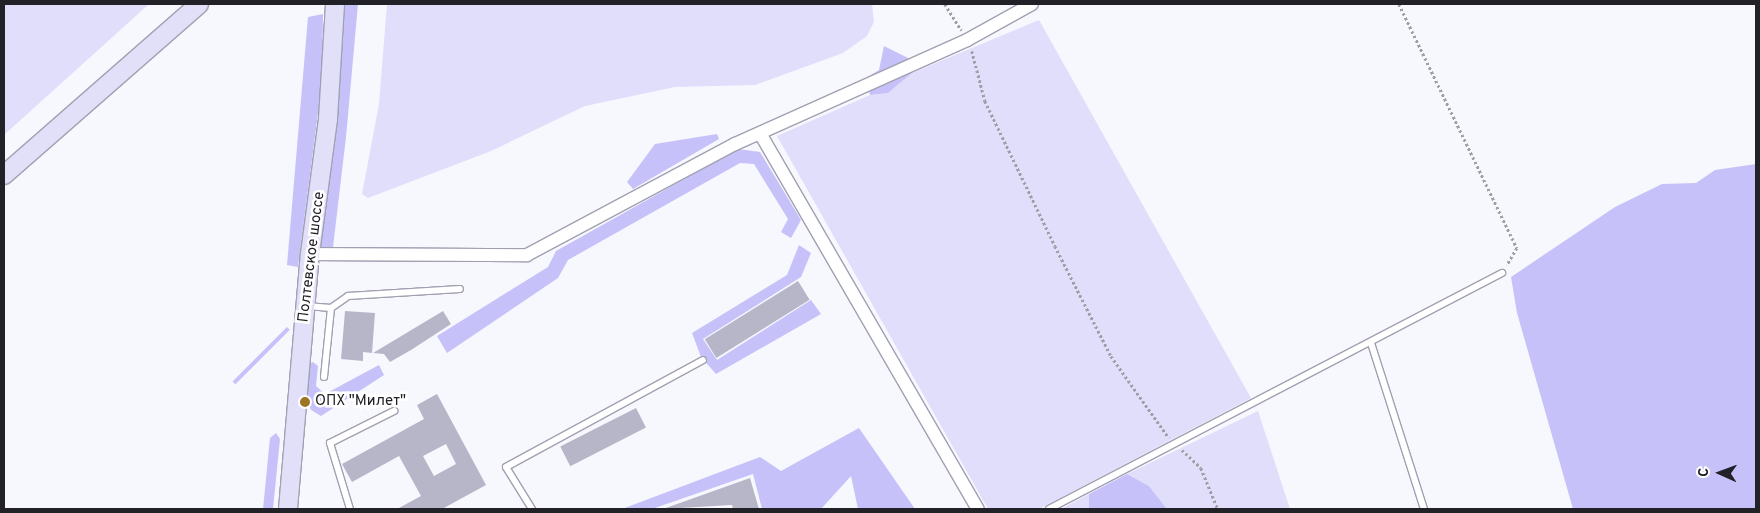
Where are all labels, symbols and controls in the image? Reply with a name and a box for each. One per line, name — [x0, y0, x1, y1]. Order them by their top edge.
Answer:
street label: Полтевское шоссе — [295, 191, 329, 323]
place label: ОПХ "Милет" — [315, 393, 406, 411]
marker: ОПХ "Милет" — [299, 396, 311, 408]
north arrow — [1695, 448, 1745, 498]
text: С — [1696, 468, 1713, 477]

